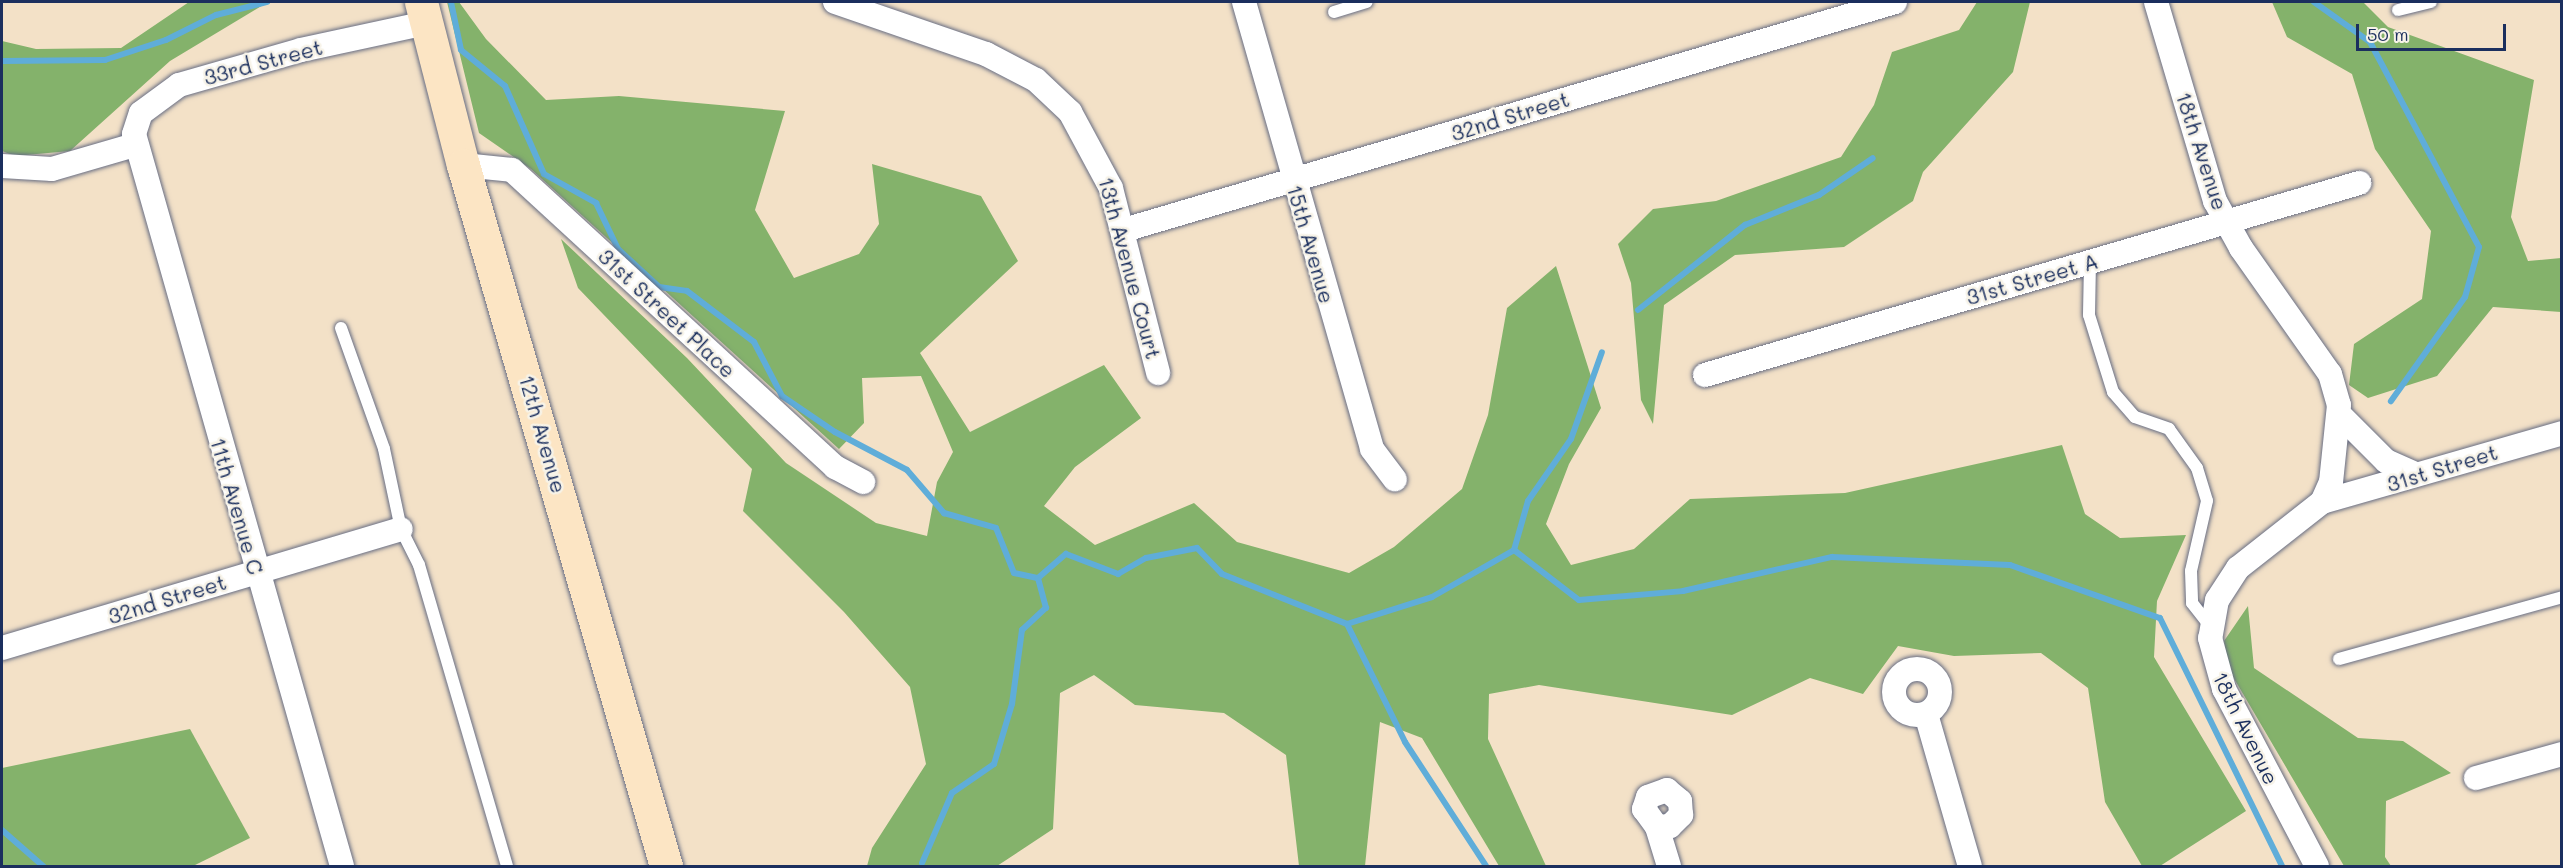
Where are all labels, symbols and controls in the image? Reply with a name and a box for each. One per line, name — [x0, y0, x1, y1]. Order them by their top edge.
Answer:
scale bar — [2359, 12, 2509, 50]
text: 50 m — [2367, 22, 2409, 46]
street label: 33rd Street — [201, 34, 325, 90]
street label: 32nd Street — [1448, 86, 1572, 146]
street label: 18th Avenue — [2171, 89, 2233, 213]
street label: 13th Avenue Court — [1094, 174, 1166, 362]
street label: 15th Avenue — [1282, 182, 1340, 306]
street label: 31st Street Place — [593, 243, 741, 383]
street label: 31st Street A — [1963, 248, 2101, 310]
street label: 12th Avenue — [514, 372, 572, 496]
street label: 11th Avenue C — [205, 435, 269, 577]
street label: 31st Street — [2383, 439, 2501, 497]
street label: 32nd Street — [105, 569, 229, 629]
street label: 18th Avenue — [2208, 667, 2284, 789]

